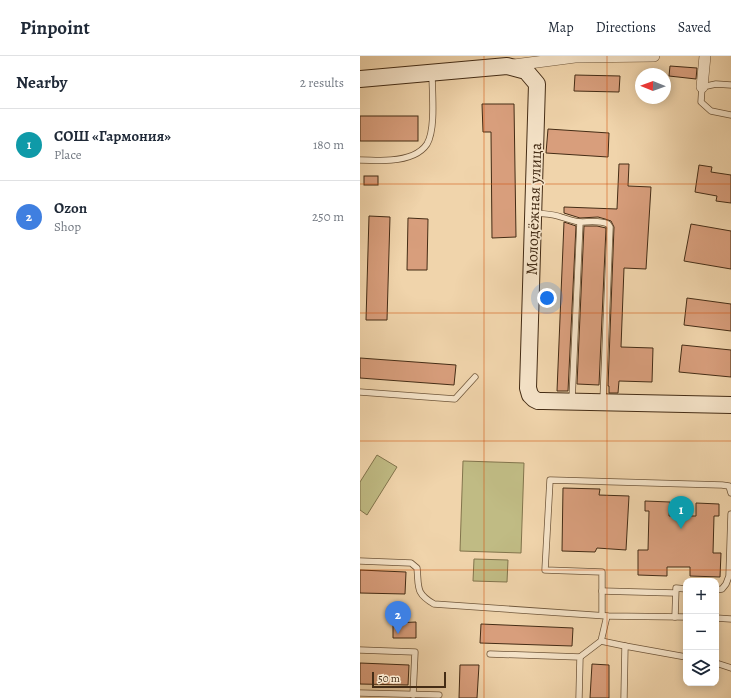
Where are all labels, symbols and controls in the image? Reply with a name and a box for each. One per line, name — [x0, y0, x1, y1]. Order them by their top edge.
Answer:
text: Pinpoint — [20, 15, 90, 41]
text: Map — [548, 18, 574, 37]
text: Directions — [596, 18, 656, 37]
text: Saved — [678, 18, 711, 37]
north arrow — [635, 68, 671, 104]
text: Nearby — [16, 71, 67, 94]
text: 2 results — [300, 74, 344, 91]
text: СОШ «Гармония» — [54, 126, 171, 146]
text: 1 — [27, 136, 31, 153]
text: 180 m — [313, 136, 344, 153]
street label: Молодёжная улица — [521, 142, 547, 276]
text: Place — [54, 146, 82, 163]
text: Ozon — [54, 198, 87, 218]
text: 2 — [26, 208, 32, 225]
text: 250 m — [312, 208, 344, 225]
text: Shop — [54, 218, 81, 235]
your location — [537, 288, 557, 308]
pin: 1 — [668, 496, 694, 529]
map controls — [683, 578, 719, 686]
button: + — [683, 578, 719, 614]
pin: 2 — [385, 601, 411, 634]
button: − — [683, 614, 719, 650]
button: layers — [683, 650, 719, 686]
scale bar — [372, 670, 446, 689]
text: 50 m — [378, 671, 400, 686]

